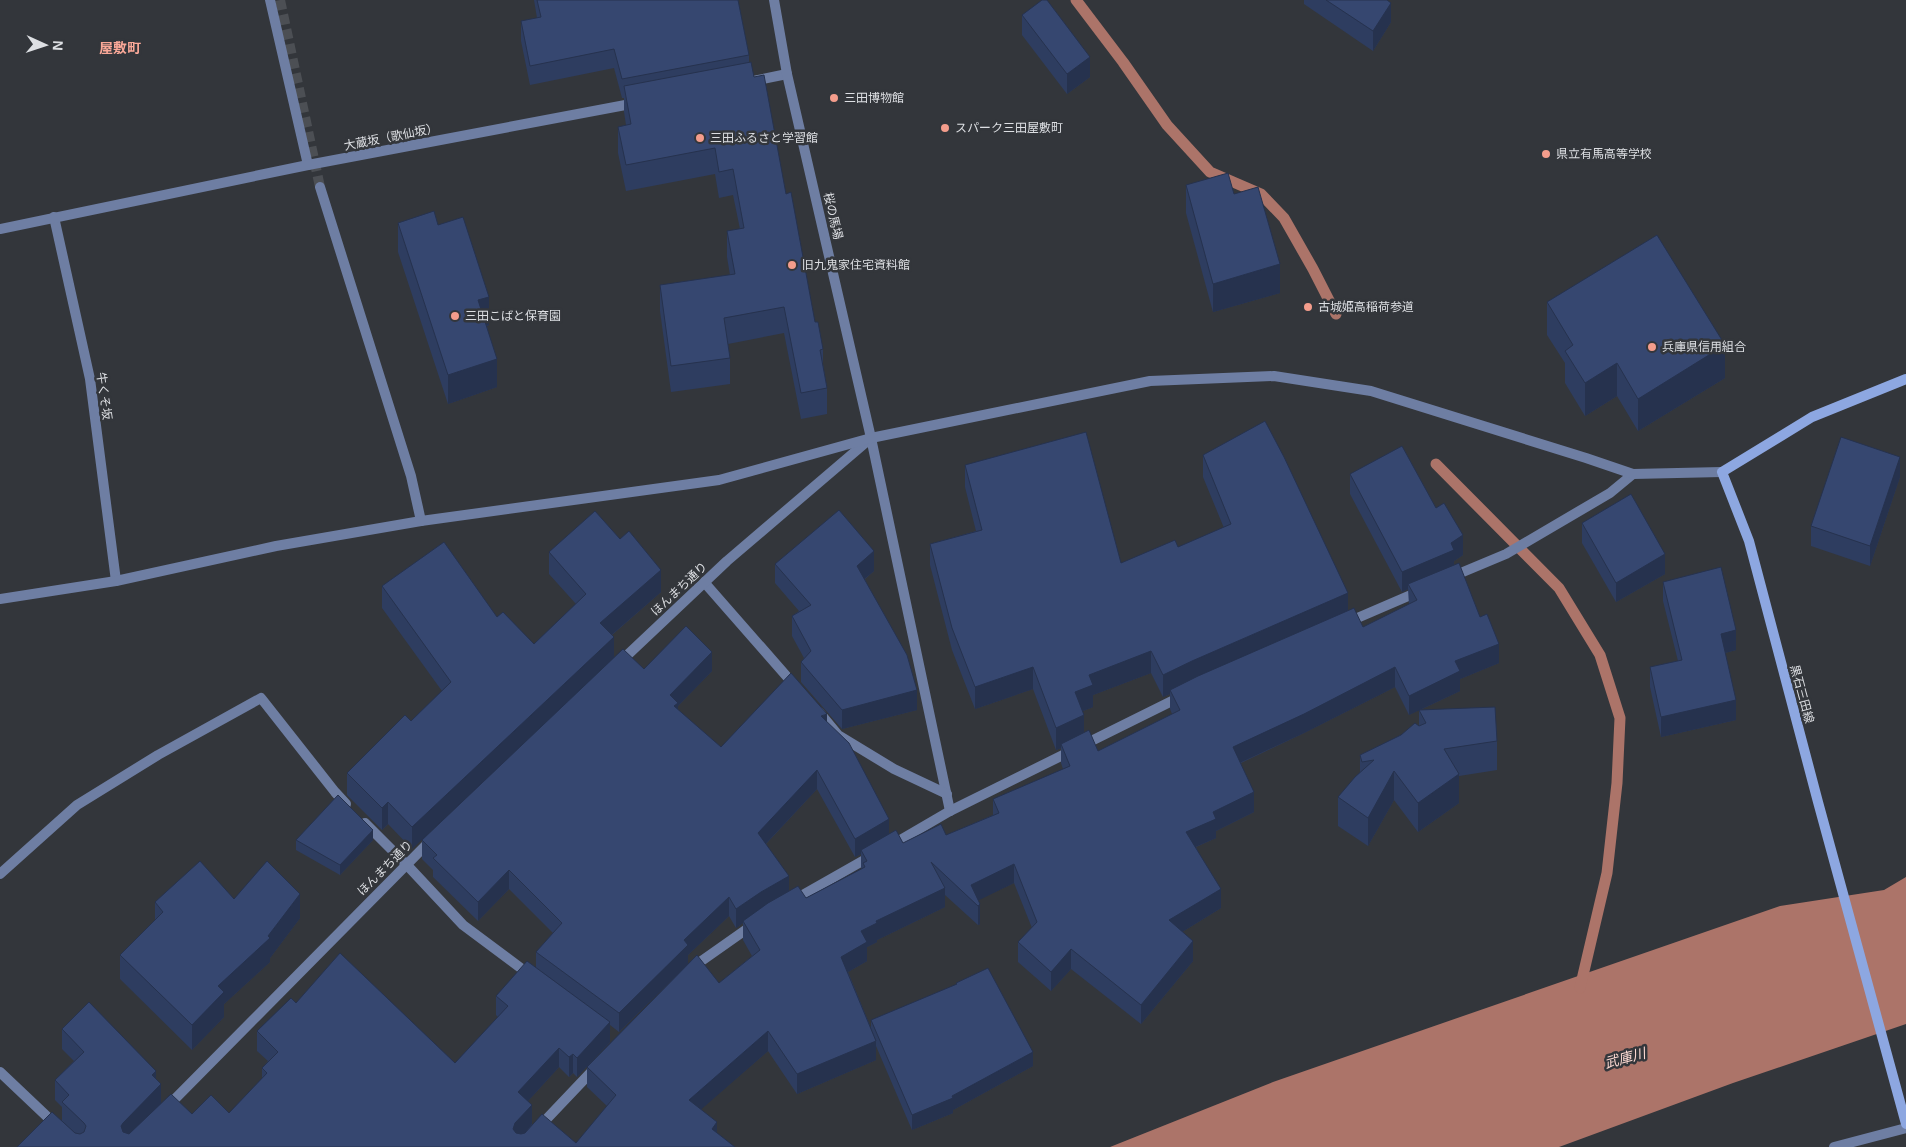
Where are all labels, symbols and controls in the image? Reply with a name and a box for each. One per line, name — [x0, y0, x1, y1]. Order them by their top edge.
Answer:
north arrow — [20, 20, 70, 70]
text: N — [50, 40, 66, 51]
district label: 屋敷町 — [99, 40, 141, 56]
place label: 三田博物館 — [844, 91, 904, 105]
marker: 三田博物館 — [828, 92, 840, 104]
street label: 大蔵坂（歌仙坂） — [343, 121, 439, 153]
place label: スパーク三田屋敷町 — [955, 121, 1063, 135]
marker: スパーク三田屋敷町 — [939, 122, 951, 134]
place label: 三田ふるさと学習館 — [710, 131, 818, 145]
marker: 三田ふるさと学習館 — [694, 132, 706, 144]
place label: 県立有馬高等学校 — [1556, 147, 1652, 161]
marker: 県立有馬高等学校 — [1540, 148, 1552, 160]
street label: 桜の馬場 — [821, 191, 845, 241]
place label: 旧九鬼家住宅資料館 — [802, 258, 910, 272]
marker: 旧九鬼家住宅資料館 — [786, 259, 798, 271]
place label: 古城姫高稲荷参道 — [1318, 300, 1414, 314]
marker: 古城姫高稲荷参道 — [1302, 301, 1314, 313]
place label: 三田こばと保育園 — [465, 309, 561, 323]
marker: 三田こばと保育園 — [449, 310, 461, 322]
place label: 兵庫県信用組合 — [1662, 340, 1746, 354]
marker: 兵庫県信用組合 — [1646, 341, 1658, 353]
street label: 牛くそ坂 — [94, 371, 114, 421]
street label: ほんまち通り — [648, 559, 710, 619]
street label: 黒石三田線 — [1787, 663, 1817, 725]
street label: ほんまち通り — [355, 838, 415, 898]
water label: 武庫川 — [1603, 1044, 1649, 1071]

